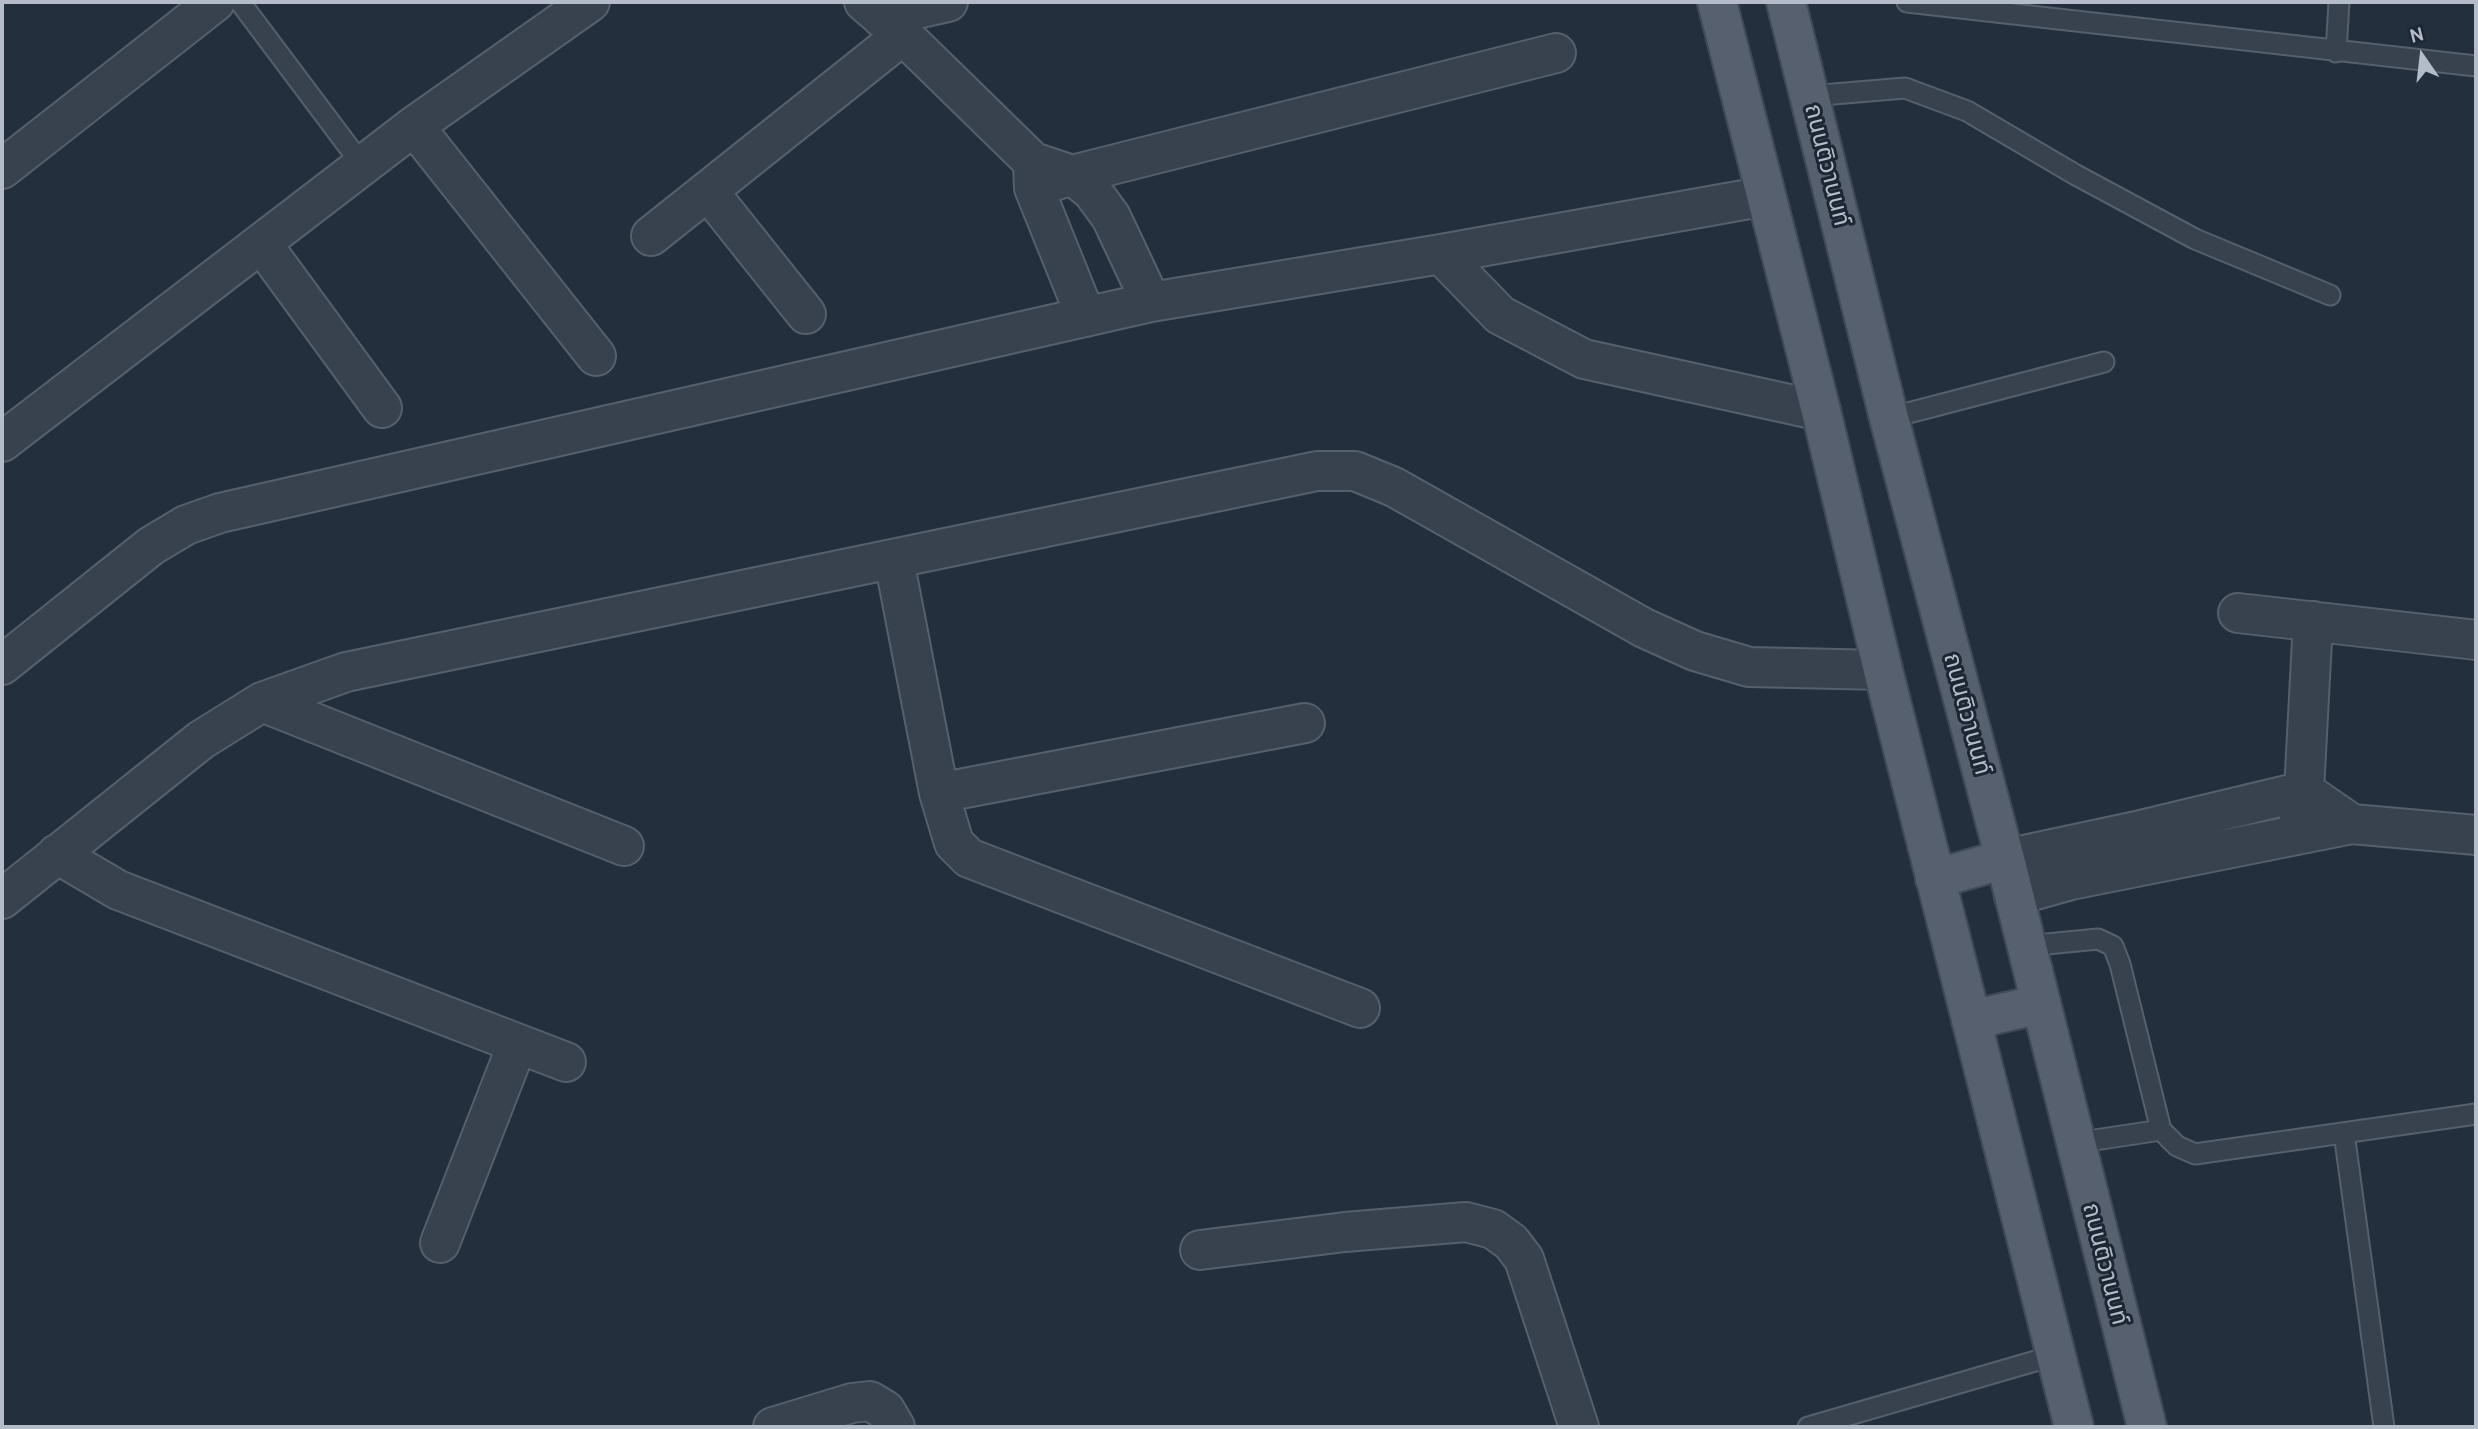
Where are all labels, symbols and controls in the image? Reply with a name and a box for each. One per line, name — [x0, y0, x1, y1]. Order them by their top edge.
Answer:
north arrow — [2387, 21, 2457, 91]
text: N — [2407, 22, 2426, 48]
street label: ถนนติวานนท์ — [1798, 101, 1856, 229]
street label: ถนนติวานนท์ — [1937, 650, 1997, 778]
street label: ถนนติวานนท์ — [2076, 1200, 2134, 1328]

